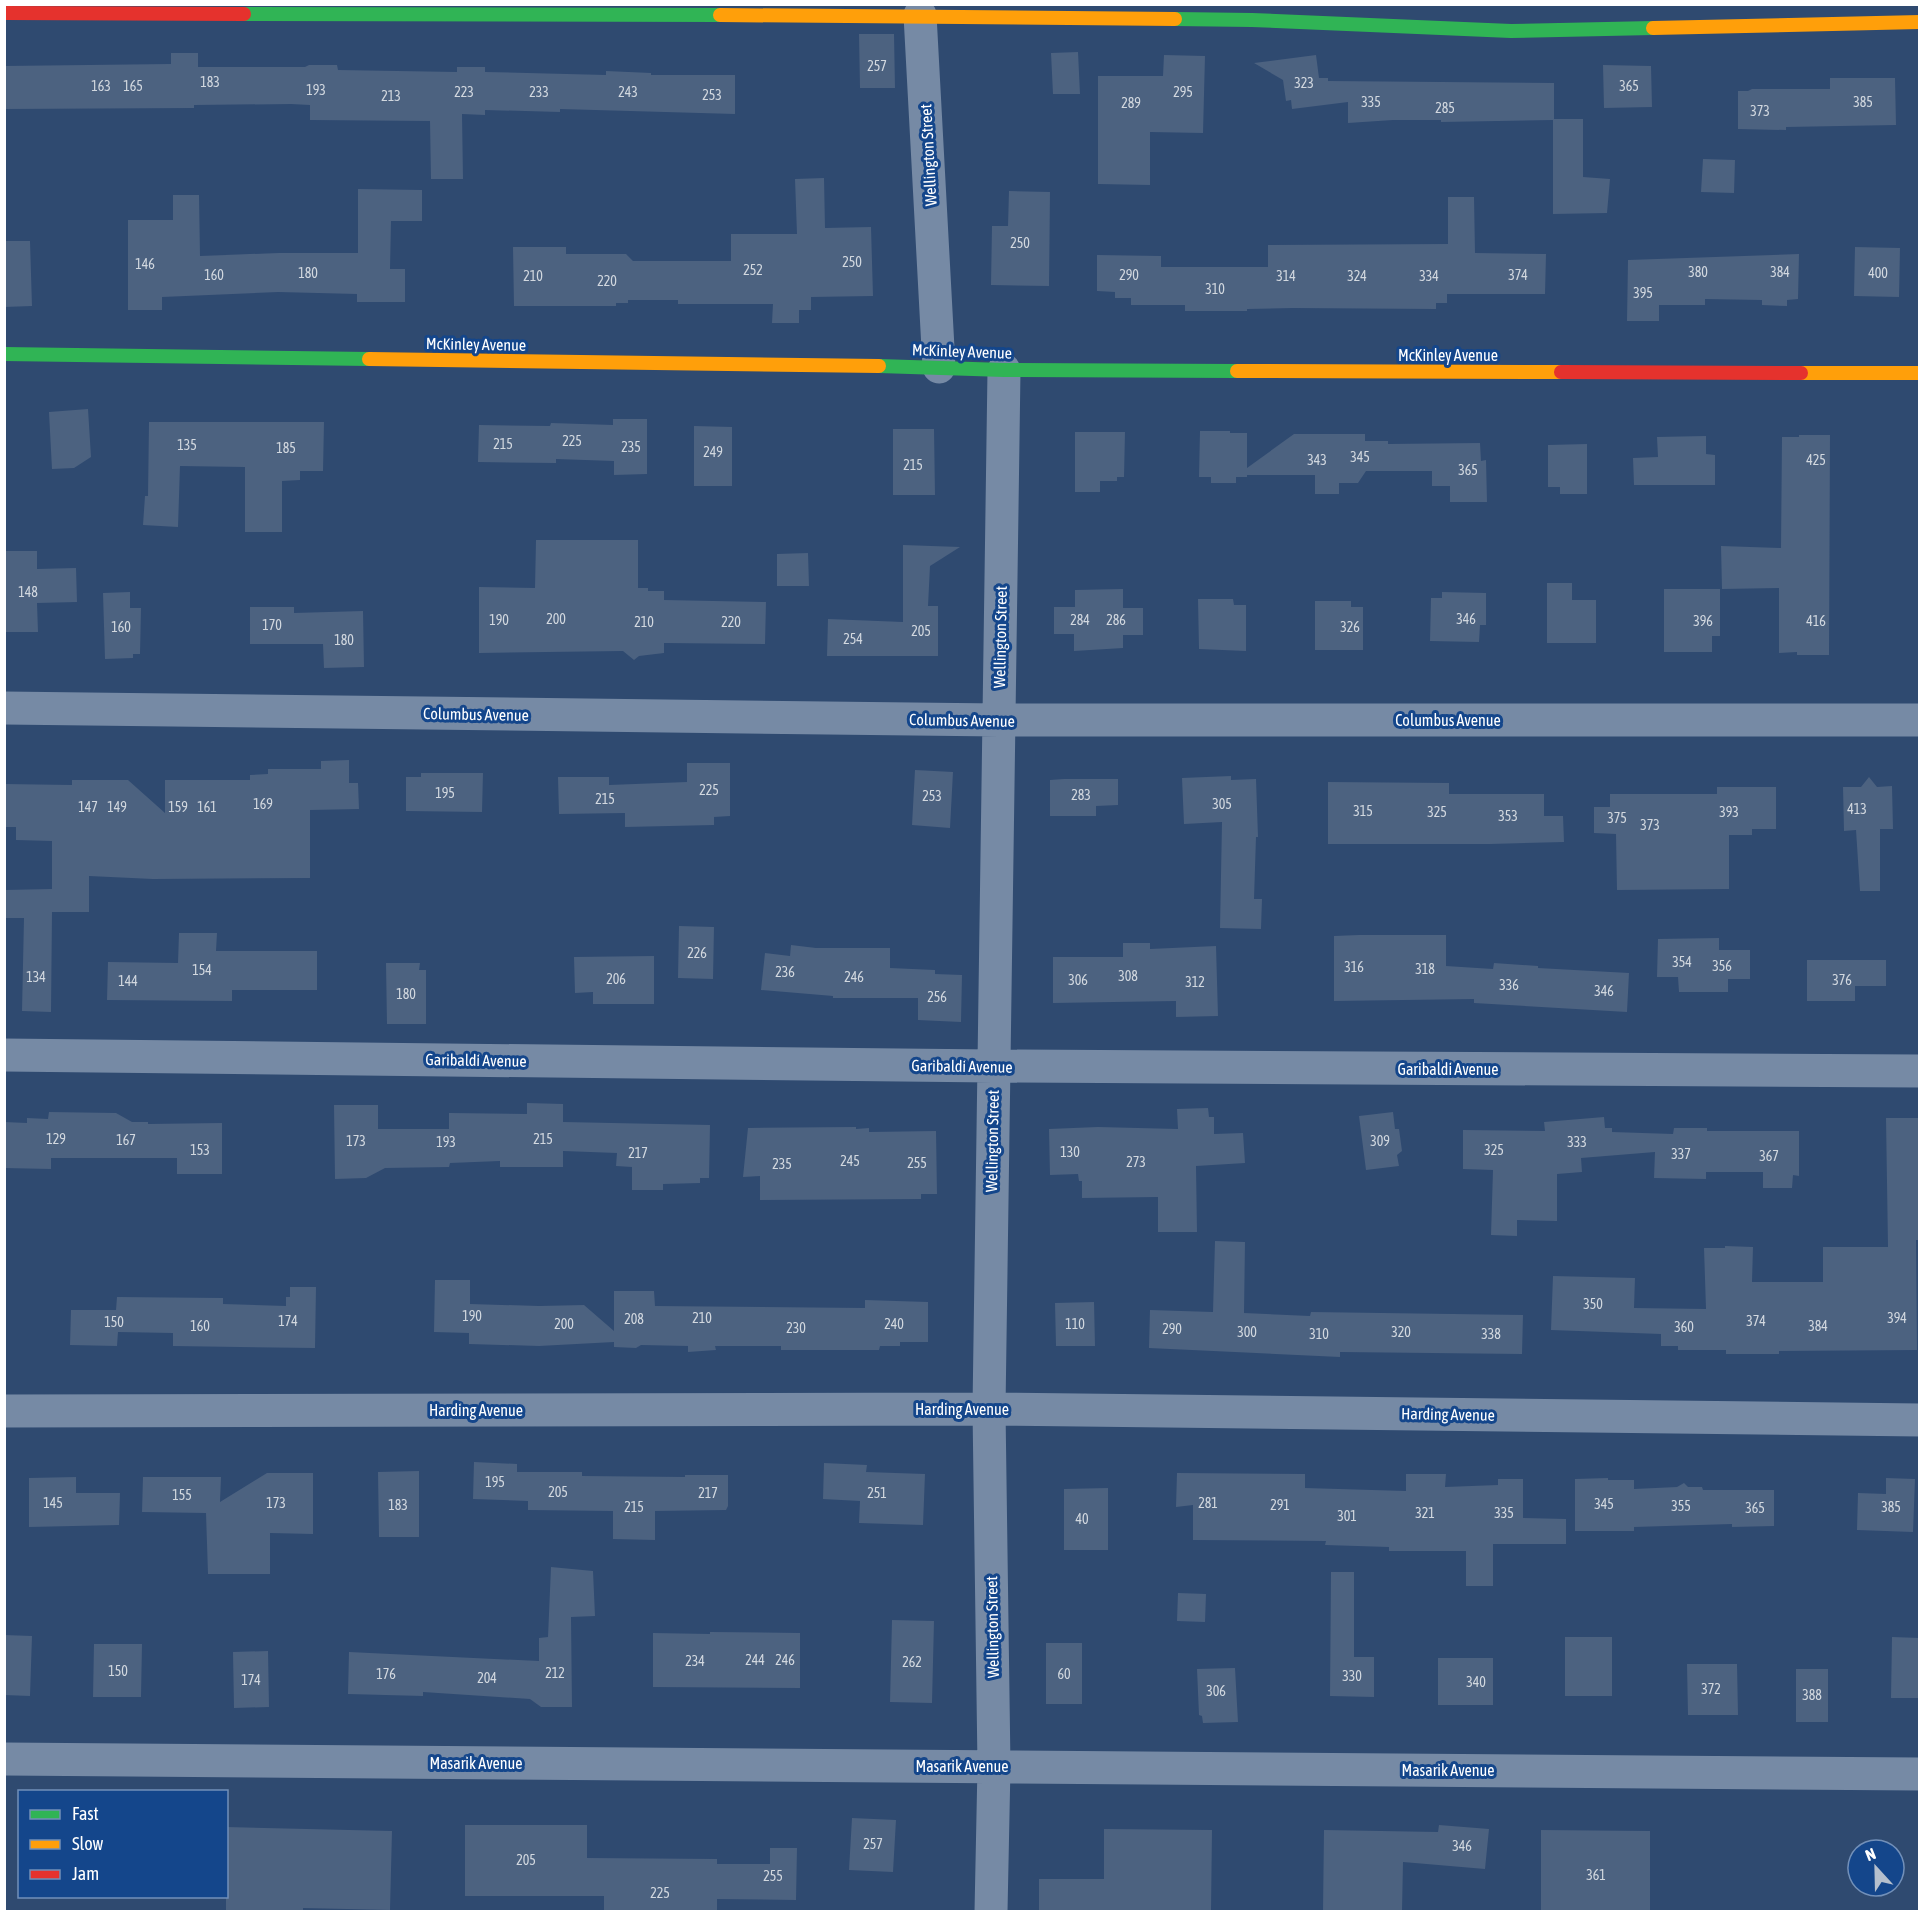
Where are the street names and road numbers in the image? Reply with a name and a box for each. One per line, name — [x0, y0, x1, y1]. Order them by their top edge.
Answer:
street label: Wellington Street — [916, 103, 941, 207]
street label: McKinley Avenue — [426, 334, 526, 355]
street label: McKinley Avenue — [912, 340, 1012, 363]
street label: McKinley Avenue — [1398, 346, 1498, 365]
street label: Wellington Street — [990, 585, 1011, 688]
street label: Columbus Avenue — [423, 704, 529, 724]
street label: Columbus Avenue — [909, 710, 1015, 730]
street label: Columbus Avenue — [1395, 711, 1501, 729]
street label: Garibaldi Avenue — [425, 1050, 527, 1070]
street label: Garibaldi Avenue — [911, 1056, 1013, 1076]
street label: Garibaldi Avenue — [1397, 1060, 1499, 1078]
street label: Wellington Street — [982, 1089, 1003, 1192]
street label: Harding Avenue — [915, 1400, 1009, 1419]
street label: Harding Avenue — [429, 1401, 523, 1420]
street label: Harding Avenue — [1401, 1404, 1495, 1425]
street label: Wellington Street — [982, 1575, 1003, 1678]
street label: Masarik Avenue — [429, 1754, 523, 1772]
street label: Masarik Avenue — [915, 1757, 1009, 1775]
street label: Masarik Avenue — [1401, 1761, 1495, 1779]

